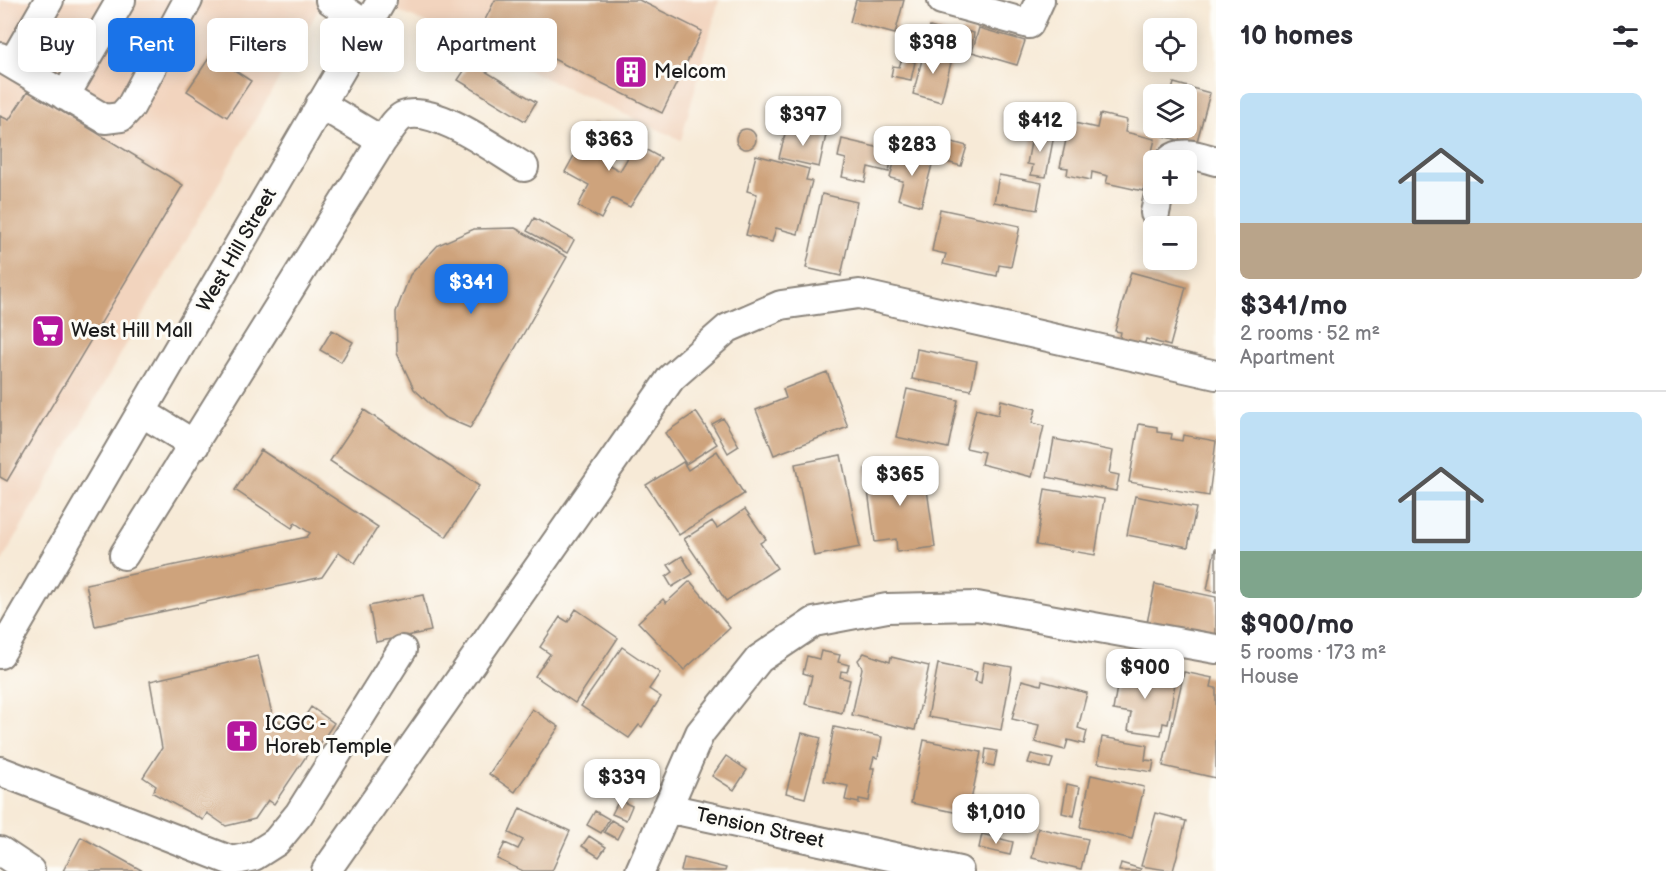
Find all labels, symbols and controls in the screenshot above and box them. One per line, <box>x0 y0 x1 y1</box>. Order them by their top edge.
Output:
chip: Buy <box>18 18 96 72</box>
chip: Rent <box>108 18 195 72</box>
chip: Filters <box>207 18 308 72</box>
chip: New <box>320 18 404 72</box>
chip: Apartment <box>416 18 557 72</box>
map controls <box>1143 18 1197 270</box>
button: locate <box>1143 18 1197 72</box>
icon: filters <box>1609 20 1642 53</box>
text: 10 homes <box>1240 21 1353 52</box>
pin: $398 <box>897 24 969 75</box>
text: $398 <box>909 31 957 55</box>
building icon: Melcom <box>613 54 649 90</box>
place label: Melcom <box>654 60 726 84</box>
button: layers <box>1143 84 1197 138</box>
pin: $397 <box>767 96 839 147</box>
pin: $412 <box>1004 102 1076 153</box>
text: $397 <box>779 103 827 127</box>
text: $412 <box>1018 109 1062 133</box>
pin: $363 <box>573 121 645 172</box>
pin: $283 <box>876 126 948 177</box>
text: $363 <box>585 128 633 152</box>
icon: home <box>1387 132 1495 240</box>
text: $283 <box>888 133 936 157</box>
button: + <box>1143 150 1197 204</box>
street label: West Hill Street <box>192 184 282 316</box>
button: − <box>1143 216 1197 270</box>
pin: $341 <box>435 264 507 315</box>
text: $341 <box>449 271 493 295</box>
text: $341/mo <box>1240 291 1347 322</box>
supermarket icon: West Hill Mall <box>30 313 66 349</box>
place label: West Hill Mall <box>71 319 193 343</box>
text: 2 rooms · 52 m² <box>1240 322 1380 346</box>
text: Apartment <box>1240 346 1335 370</box>
icon: home <box>1387 451 1495 559</box>
pin: $365 <box>864 456 936 507</box>
text: $365 <box>876 463 924 487</box>
text: $900/mo <box>1240 610 1354 641</box>
text: 5 rooms · 173 m² <box>1240 641 1386 665</box>
pin: $900 <box>1109 649 1181 700</box>
text: $900 <box>1120 656 1170 680</box>
text: House <box>1240 665 1299 689</box>
place label: ICGC - Horeb Temple <box>265 712 392 759</box>
church icon: ICGC - Horeb Temple <box>224 718 260 754</box>
pin: $339 <box>586 759 658 810</box>
text: $339 <box>598 766 646 790</box>
pin: $1,010 <box>947 794 1045 845</box>
text: $1,010 <box>966 801 1026 825</box>
street label: Tension Street <box>694 803 826 853</box>

